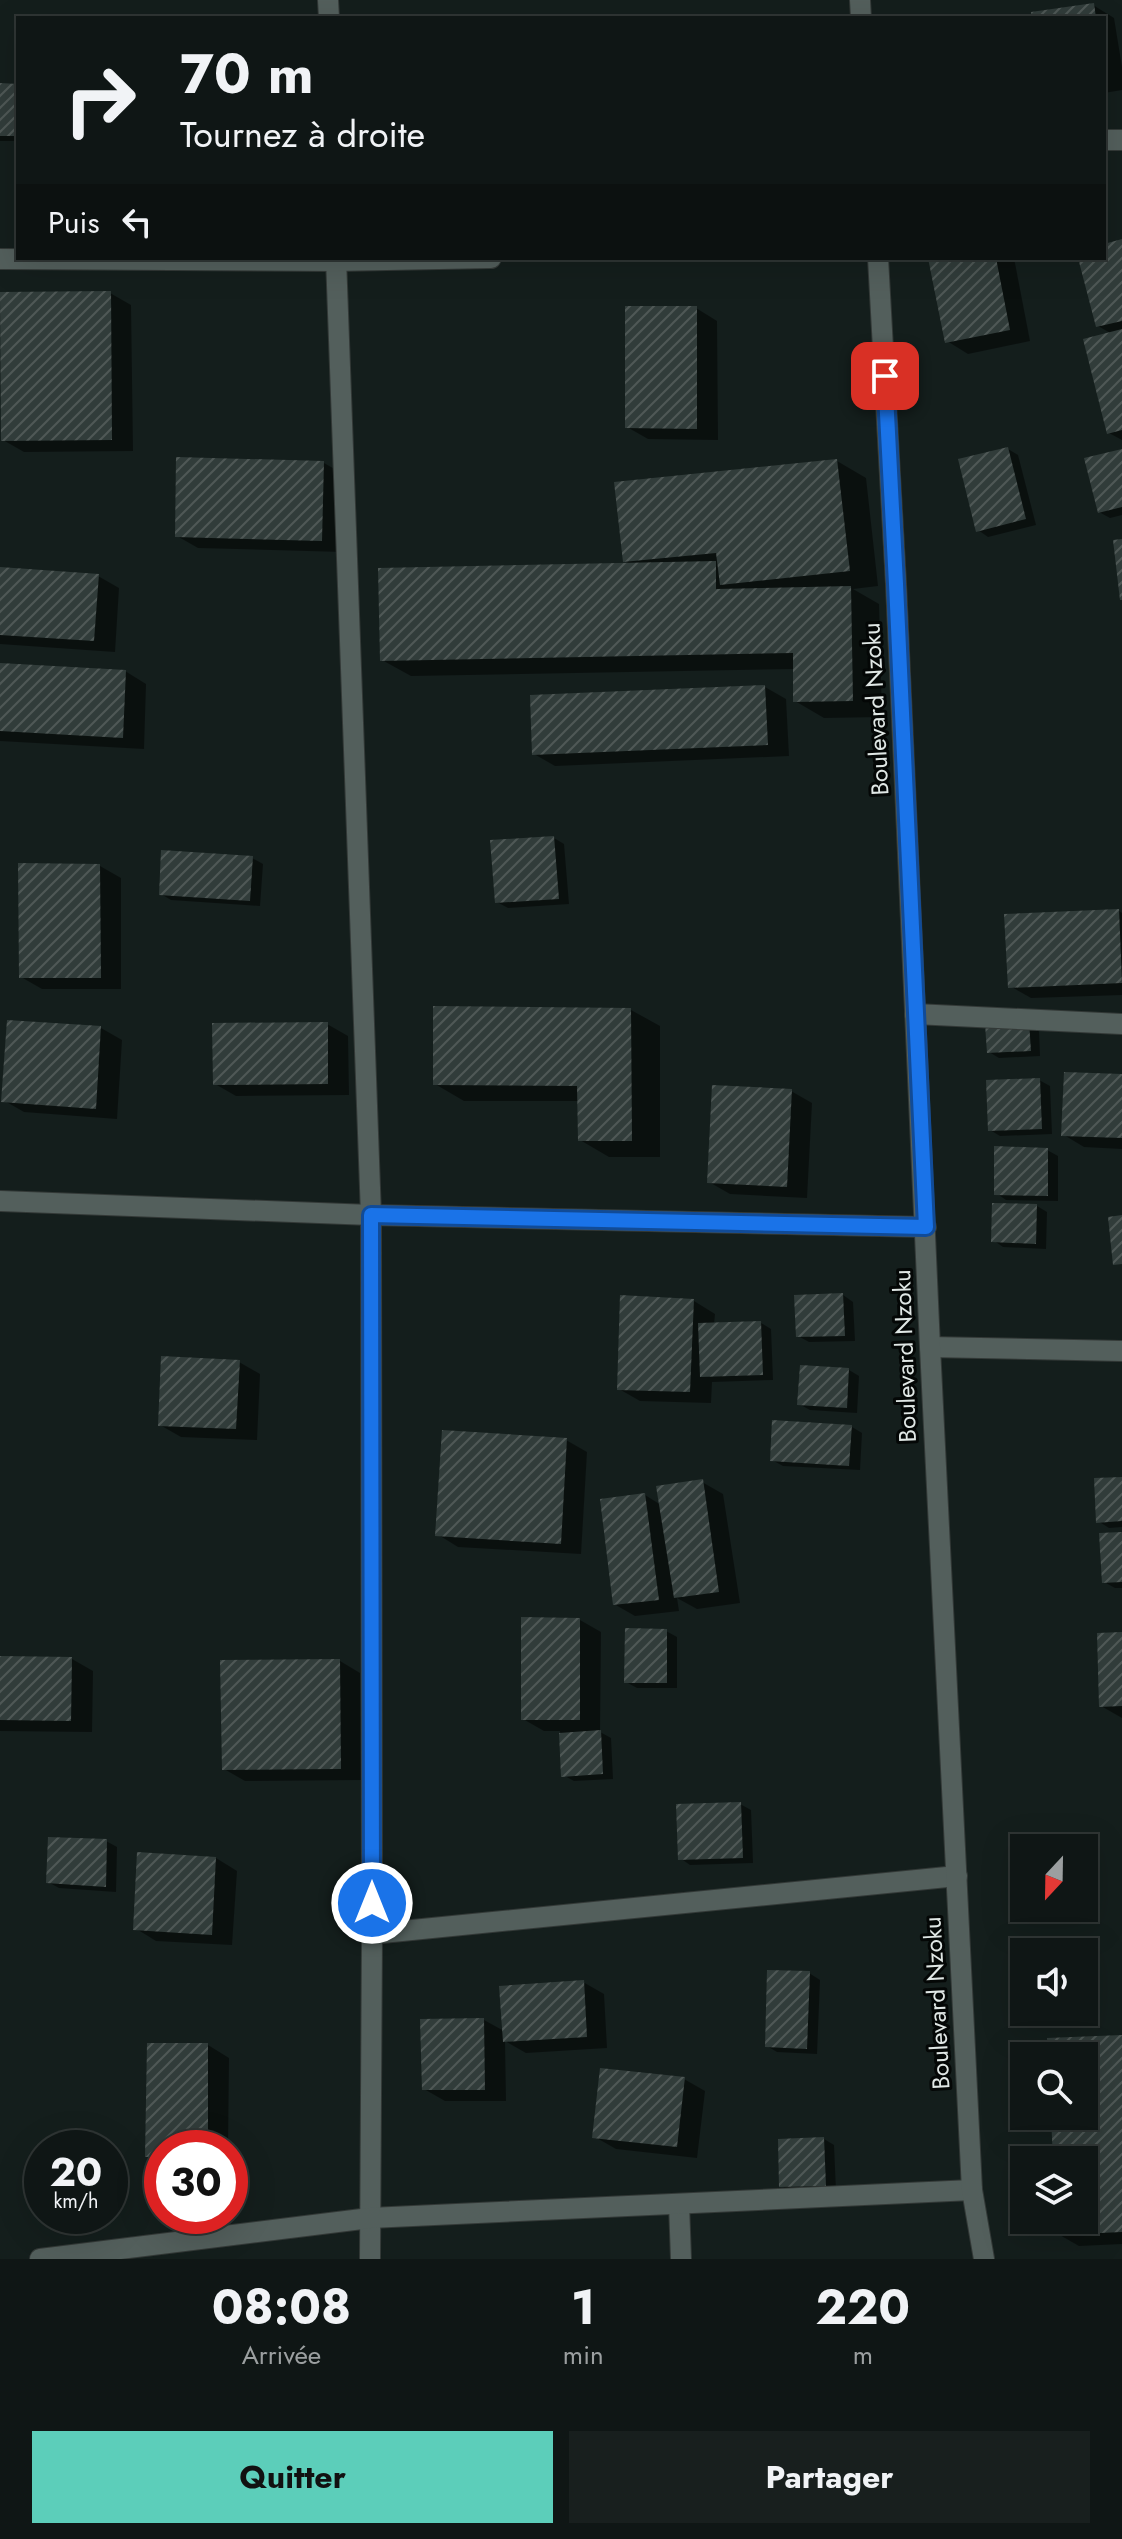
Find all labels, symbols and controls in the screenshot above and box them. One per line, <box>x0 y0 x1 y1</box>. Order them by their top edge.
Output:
text: 70 m <box>180 33 314 114</box>
icon: right <box>48 48 152 152</box>
text: Tournez à droite <box>180 108 425 160</box>
icon: left <box>115 200 159 244</box>
text: Puis <box>48 201 99 244</box>
pin <box>851 342 919 410</box>
icon: arrive <box>863 354 907 398</box>
street label: Boulevard Nzoku <box>853 622 898 796</box>
street label: Boulevard Nzoku <box>884 1269 925 1443</box>
north arrow <box>1010 1834 1098 1922</box>
map controls <box>1010 1834 1098 2234</box>
position arrow <box>330 1861 414 1945</box>
street label: Boulevard Nzoku <box>914 1916 959 2090</box>
button: sound <box>1010 1938 1098 2026</box>
button: search <box>1010 2042 1098 2130</box>
speed limit sign: 30 <box>144 2130 248 2234</box>
text: 20 <box>50 2143 102 2201</box>
button: layers <box>1010 2146 1098 2234</box>
text: km/h <box>53 2187 99 2216</box>
text: 08:08 <box>212 2273 351 2342</box>
text: 1 <box>571 2273 595 2342</box>
text: 220 <box>815 2273 910 2342</box>
text: Arrivée <box>242 2336 321 2374</box>
text: min <box>563 2336 604 2374</box>
text: m <box>853 2336 873 2374</box>
button: Quitter <box>32 2431 553 2523</box>
button: Partager <box>569 2431 1090 2523</box>

